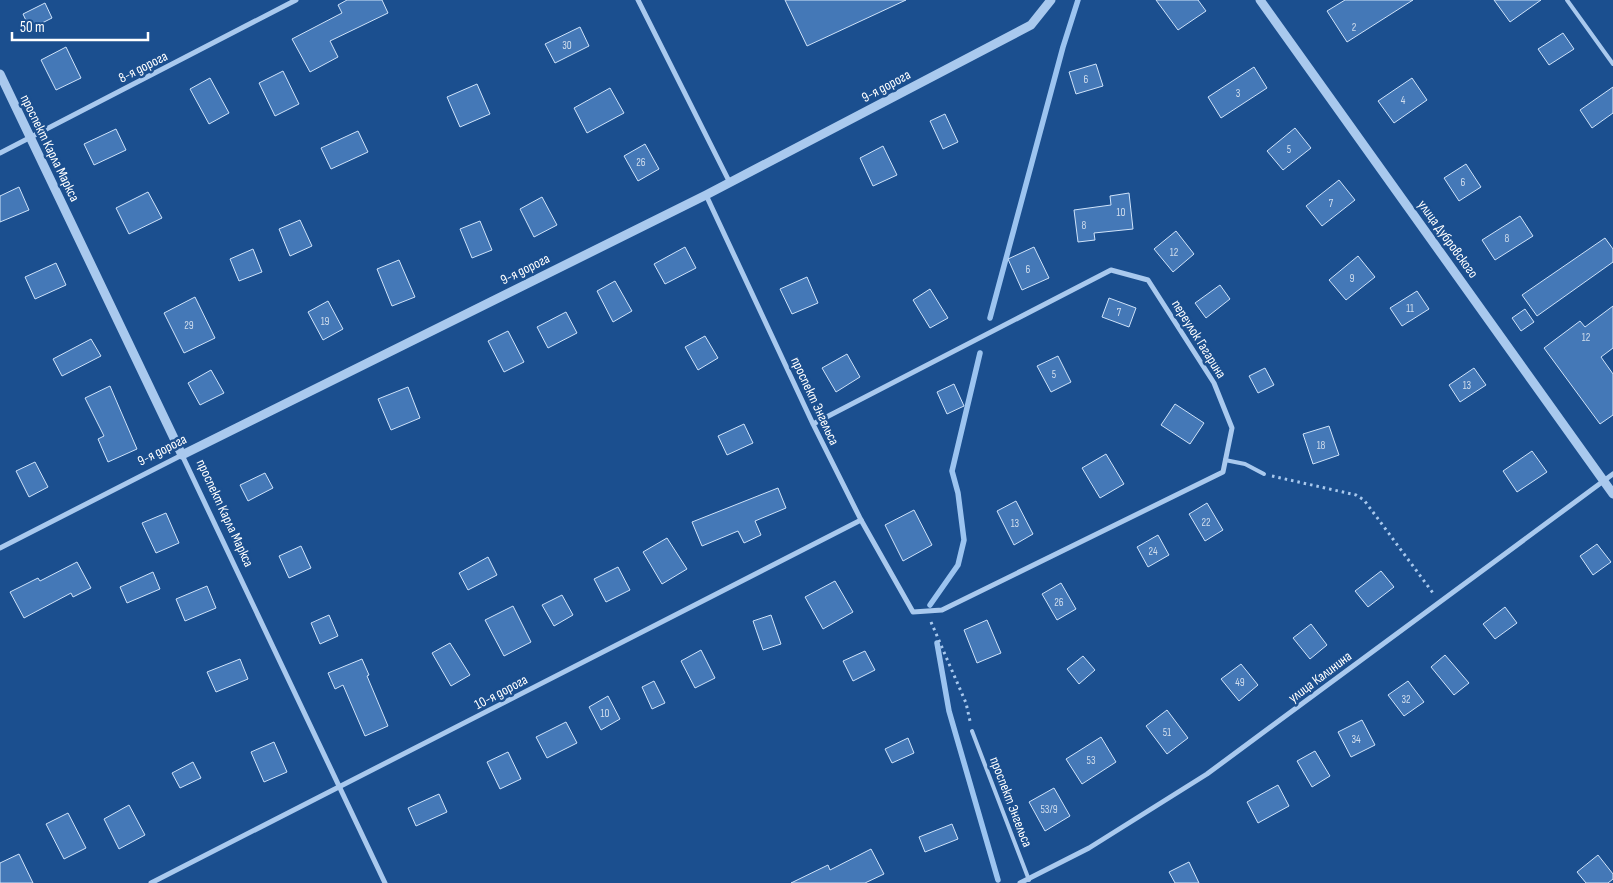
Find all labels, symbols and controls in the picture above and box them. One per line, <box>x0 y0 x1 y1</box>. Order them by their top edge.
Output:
scale bar <box>12 10 149 42</box>
text: 50 m <box>20 18 45 37</box>
house number: 2 <box>1352 21 1357 34</box>
house number: 30 <box>562 39 572 52</box>
street label: 8-я дорога <box>116 47 170 87</box>
street label: 9-я дорога <box>859 66 913 106</box>
house number: 6 <box>1084 73 1089 86</box>
house number: 3 <box>1236 87 1241 100</box>
street label: проспект Карла Маркса <box>17 92 83 204</box>
house number: 4 <box>1401 94 1406 107</box>
house number: 5 <box>1287 143 1291 156</box>
house number: 26 <box>636 156 646 169</box>
house number: 6 <box>1461 176 1466 189</box>
house number: 7 <box>1329 197 1334 210</box>
street label: улица Дубровского <box>1414 197 1482 281</box>
house number: 10 <box>1117 206 1125 219</box>
house number: 8 <box>1082 219 1087 232</box>
house number: 8 <box>1505 232 1510 245</box>
house number: 12 <box>1170 246 1179 259</box>
street label: 9-я дорога <box>498 250 552 288</box>
house number: 6 <box>1026 263 1031 276</box>
house number: 9 <box>1350 272 1355 285</box>
street label: переулок Гагарина <box>1168 296 1230 382</box>
house number: 11 <box>1406 302 1414 315</box>
house number: 7 <box>1117 306 1122 319</box>
house number: 19 <box>321 315 329 328</box>
house number: 29 <box>184 319 194 332</box>
house number: 12 <box>1582 331 1591 344</box>
street label: проспект Энгельса <box>787 354 843 448</box>
house number: 5 <box>1052 368 1056 381</box>
house number: 13 <box>1463 379 1472 392</box>
street label: 9-я дорога <box>135 430 189 470</box>
house number: 18 <box>1317 439 1326 452</box>
street label: проспект Карла Маркса <box>193 456 257 570</box>
house number: 22 <box>1201 516 1211 529</box>
house number: 13 <box>1011 517 1020 530</box>
house number: 24 <box>1148 545 1158 558</box>
house number: 26 <box>1054 596 1064 609</box>
street label: улица Калинина <box>1285 648 1355 706</box>
street label: 10-я дорога <box>472 671 530 713</box>
house number: 49 <box>1235 676 1245 689</box>
house number: 32 <box>1401 693 1411 706</box>
house number: 10 <box>601 707 609 720</box>
house number: 51 <box>1163 726 1171 739</box>
house number: 34 <box>1351 733 1361 746</box>
street label: проспект Энгельса <box>986 754 1036 850</box>
house number: 53 <box>1086 754 1096 767</box>
house number: 53/9 <box>1040 803 1058 816</box>

